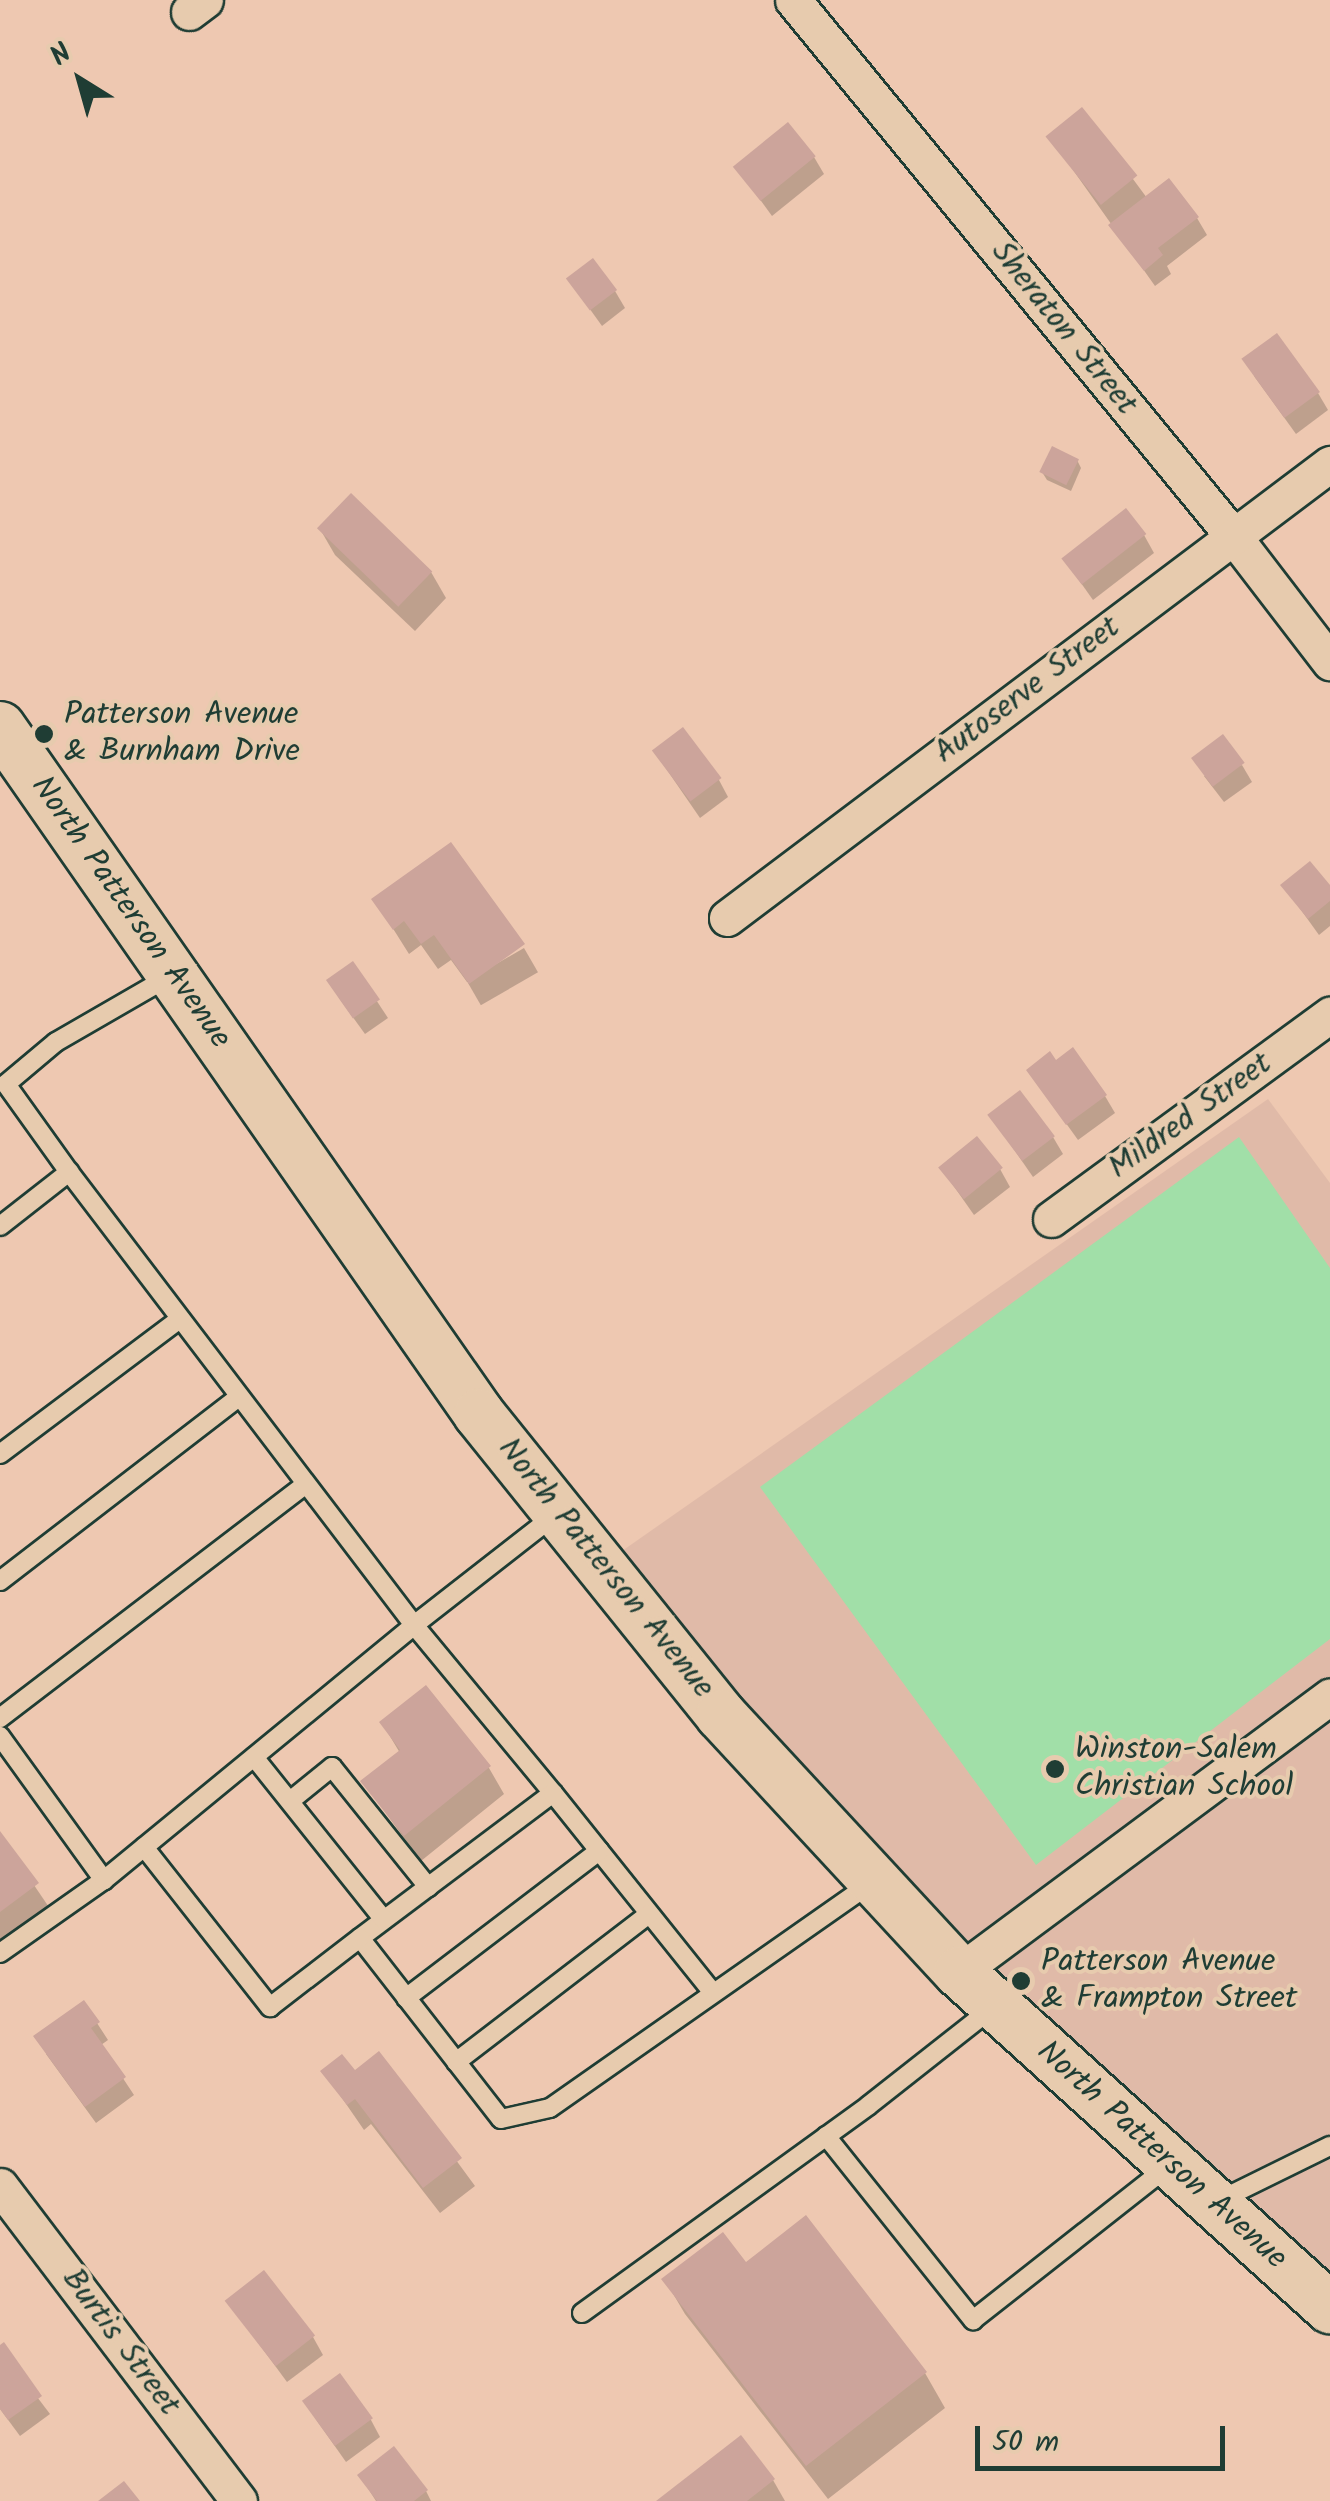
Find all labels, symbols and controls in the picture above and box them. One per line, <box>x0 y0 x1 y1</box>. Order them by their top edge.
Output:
north arrow <box>30 30 130 130</box>
text: N <box>41 32 82 79</box>
street label: Sheraton Street <box>981 235 1145 423</box>
street label: Autoserve Street <box>928 609 1128 773</box>
place label: Patterson Avenue & Burnham Drive <box>64 697 300 772</box>
marker: Patterson Avenue & Burnham Drive <box>33 723 55 745</box>
street label: North Patterson Avenue <box>21 769 239 1057</box>
street label: Mildred Street <box>1102 1045 1280 1189</box>
street label: North Patterson Avenue <box>488 1431 722 1707</box>
place label: Winston-Salem Christian School <box>1075 1732 1293 1807</box>
marker: Winston-Salem Christian School <box>1044 1758 1066 1780</box>
place label: Patterson Avenue & Frampton Street <box>1041 1944 1297 2019</box>
marker: Patterson Avenue & Frampton Street <box>1010 1970 1032 1992</box>
street label: North Patterson Avenue <box>1028 2034 1294 2278</box>
street label: Burtis Street <box>52 2262 188 2424</box>
scale bar <box>980 2406 1230 2468</box>
text: 50 m <box>992 2419 1059 2467</box>

